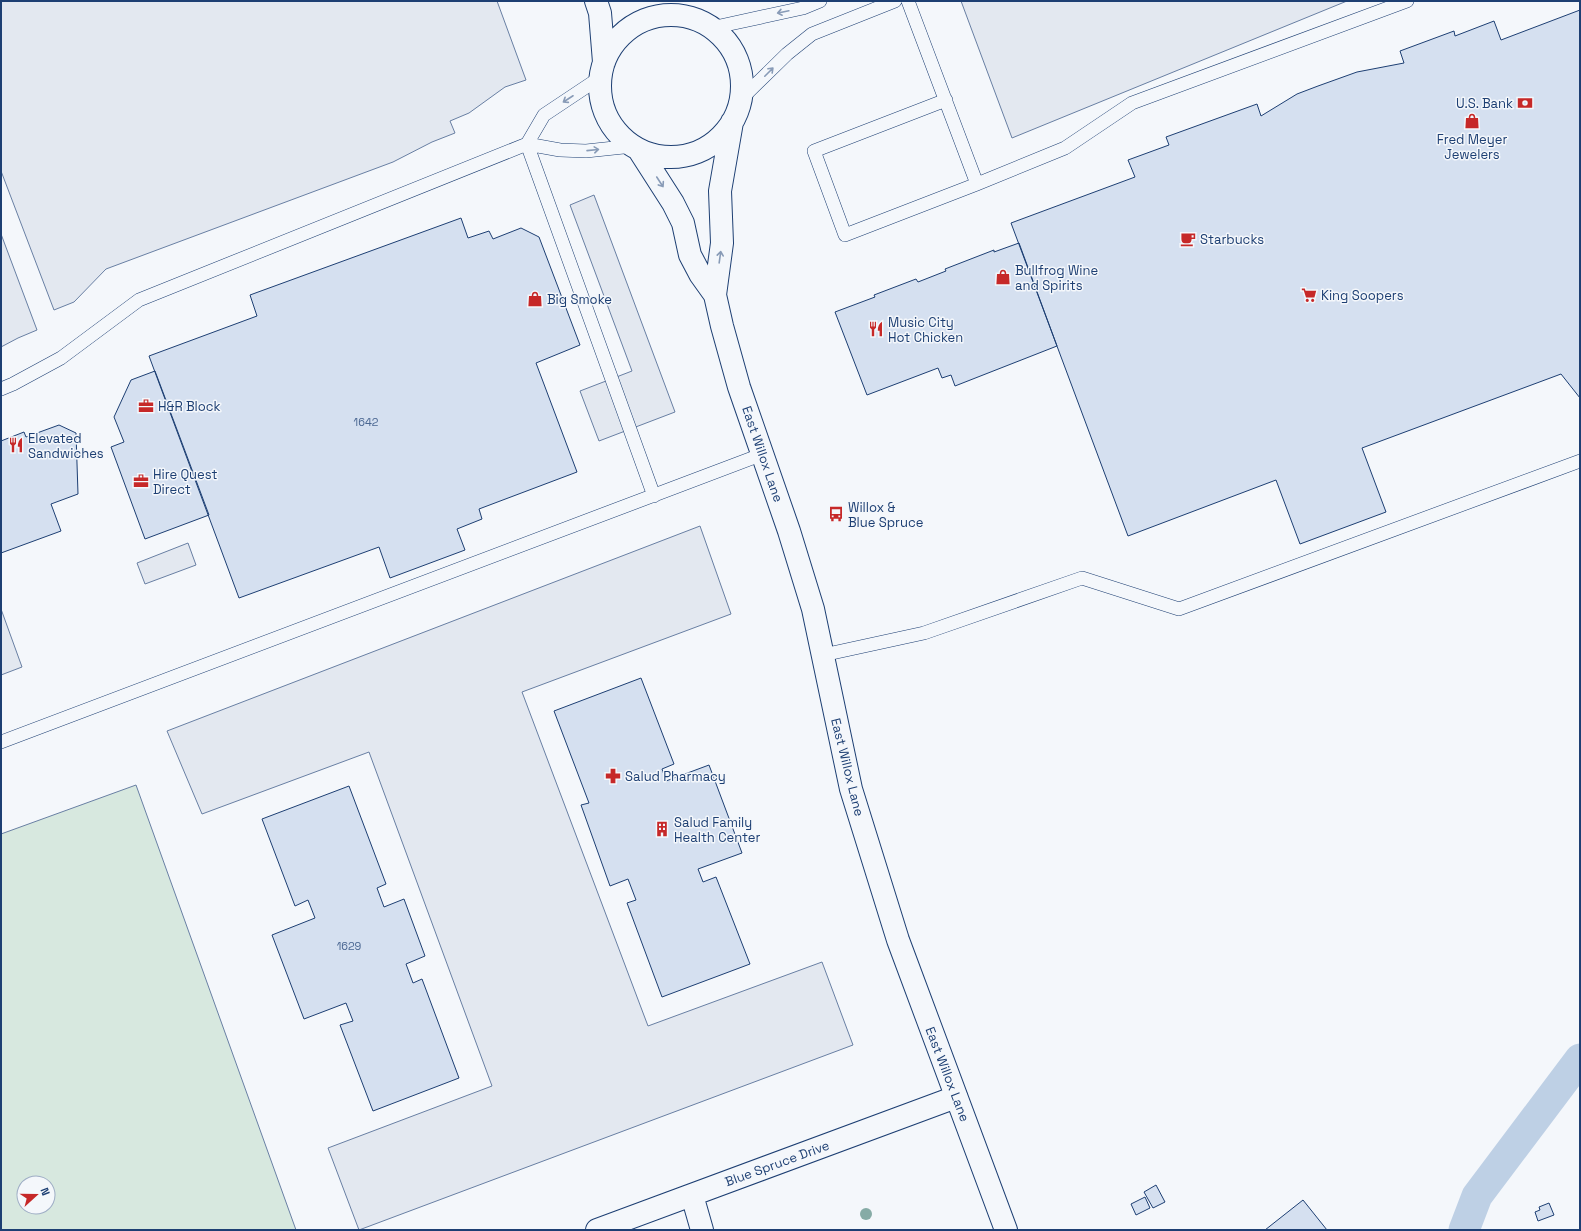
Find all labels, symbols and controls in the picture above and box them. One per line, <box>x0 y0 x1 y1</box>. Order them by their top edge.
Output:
one-way arrow <box>776 8 789 16</box>
one-way arrow <box>764 67 774 77</box>
bank icon: U.S. Bank <box>1516 94 1534 112</box>
one-way arrow <box>563 95 574 103</box>
place label: U.S. Bank <box>1456 95 1513 112</box>
shop icon: Fred Meyer Jewelers <box>1463 112 1481 130</box>
place label: Fred Meyer Jewelers <box>1437 131 1507 163</box>
one-way arrow <box>586 146 599 154</box>
one-way arrow <box>656 176 664 187</box>
cafe icon: Starbucks <box>1179 230 1197 248</box>
place label: Starbucks <box>1200 231 1264 248</box>
one-way arrow <box>716 251 724 264</box>
place label: Bullfrog Wine and Spirits <box>1015 262 1098 294</box>
shop icon: Bullfrog Wine and Spirits <box>994 268 1012 286</box>
supermarket icon: King Soopers <box>1300 286 1318 304</box>
place label: King Soopers <box>1321 287 1404 304</box>
shop icon: Big Smoke <box>526 290 544 308</box>
place label: Big Smoke <box>547 291 612 308</box>
place label: Music City Hot Chicken <box>888 314 963 346</box>
restaurant icon: Music City Hot Chicken <box>867 320 885 338</box>
office icon: H&R Block <box>137 397 155 415</box>
place label: H&R Block <box>158 398 221 415</box>
street label: East Willox Lane <box>738 404 787 504</box>
house number: 1642 <box>354 415 379 429</box>
place label: Elevated Sandwiches <box>28 430 104 462</box>
restaurant icon: Elevated Sandwiches <box>7 436 25 454</box>
place label: Hire Quest Direct <box>153 466 217 498</box>
office icon: Hire Quest Direct <box>132 472 150 490</box>
place label: Willox & Blue Spruce <box>848 499 923 531</box>
bus stop icon: Willox & Blue Spruce <box>827 505 845 523</box>
street label: East Willox Lane <box>827 716 868 818</box>
pharmacy icon: Salud Pharmacy <box>604 767 622 785</box>
place label: Salud Pharmacy <box>625 768 726 785</box>
place label: Salud Family Health Center <box>674 814 760 846</box>
building icon: Salud Family Health Center <box>653 820 671 838</box>
house number: 1629 <box>337 939 362 953</box>
street label: East Willox Lane <box>922 1024 973 1124</box>
street label: Blue Spruce Drive <box>723 1137 832 1190</box>
north arrow <box>16 1175 56 1215</box>
text: N <box>37 1185 53 1197</box>

